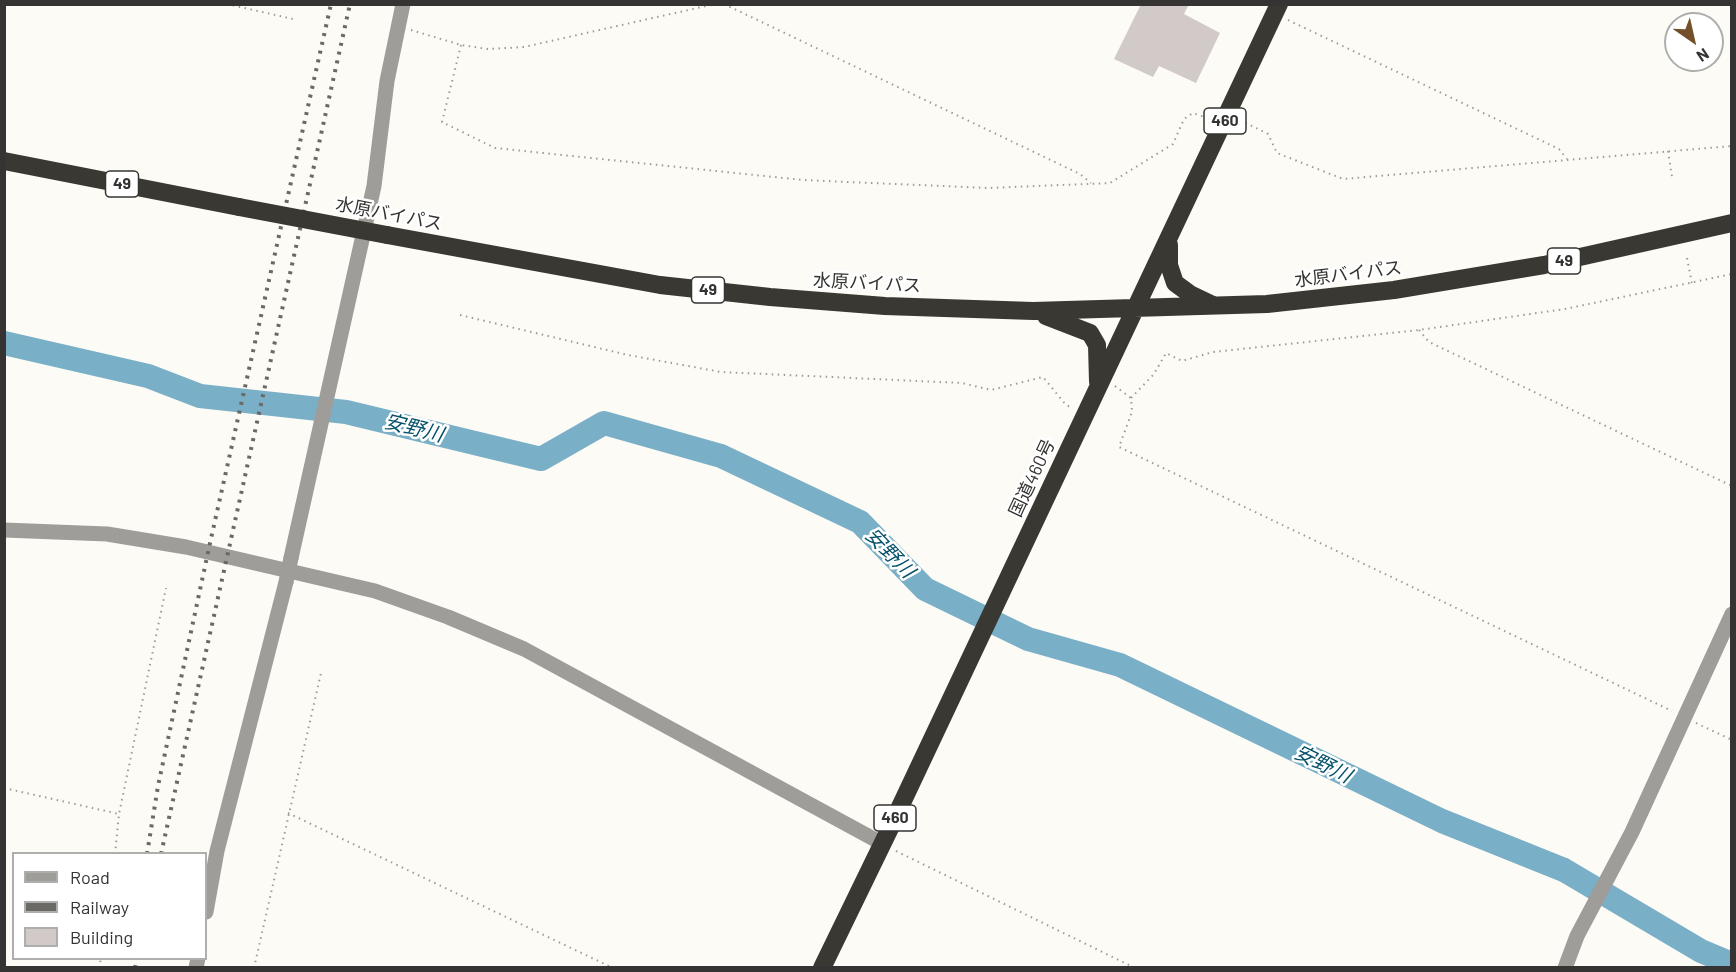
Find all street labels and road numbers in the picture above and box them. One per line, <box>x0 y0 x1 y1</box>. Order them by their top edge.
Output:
road number: 460 <box>1204 108 1246 134</box>
road number: 49 <box>106 171 138 197</box>
street label: 水原バイパス <box>334 193 444 235</box>
road number: 49 <box>1548 248 1580 274</box>
street label: 水原バイパス <box>1293 257 1403 291</box>
street label: 水原バイパス <box>813 269 921 297</box>
road number: 49 <box>692 277 724 303</box>
street label: 国道460号 <box>1005 436 1059 520</box>
road number: 460 <box>874 805 916 831</box>

